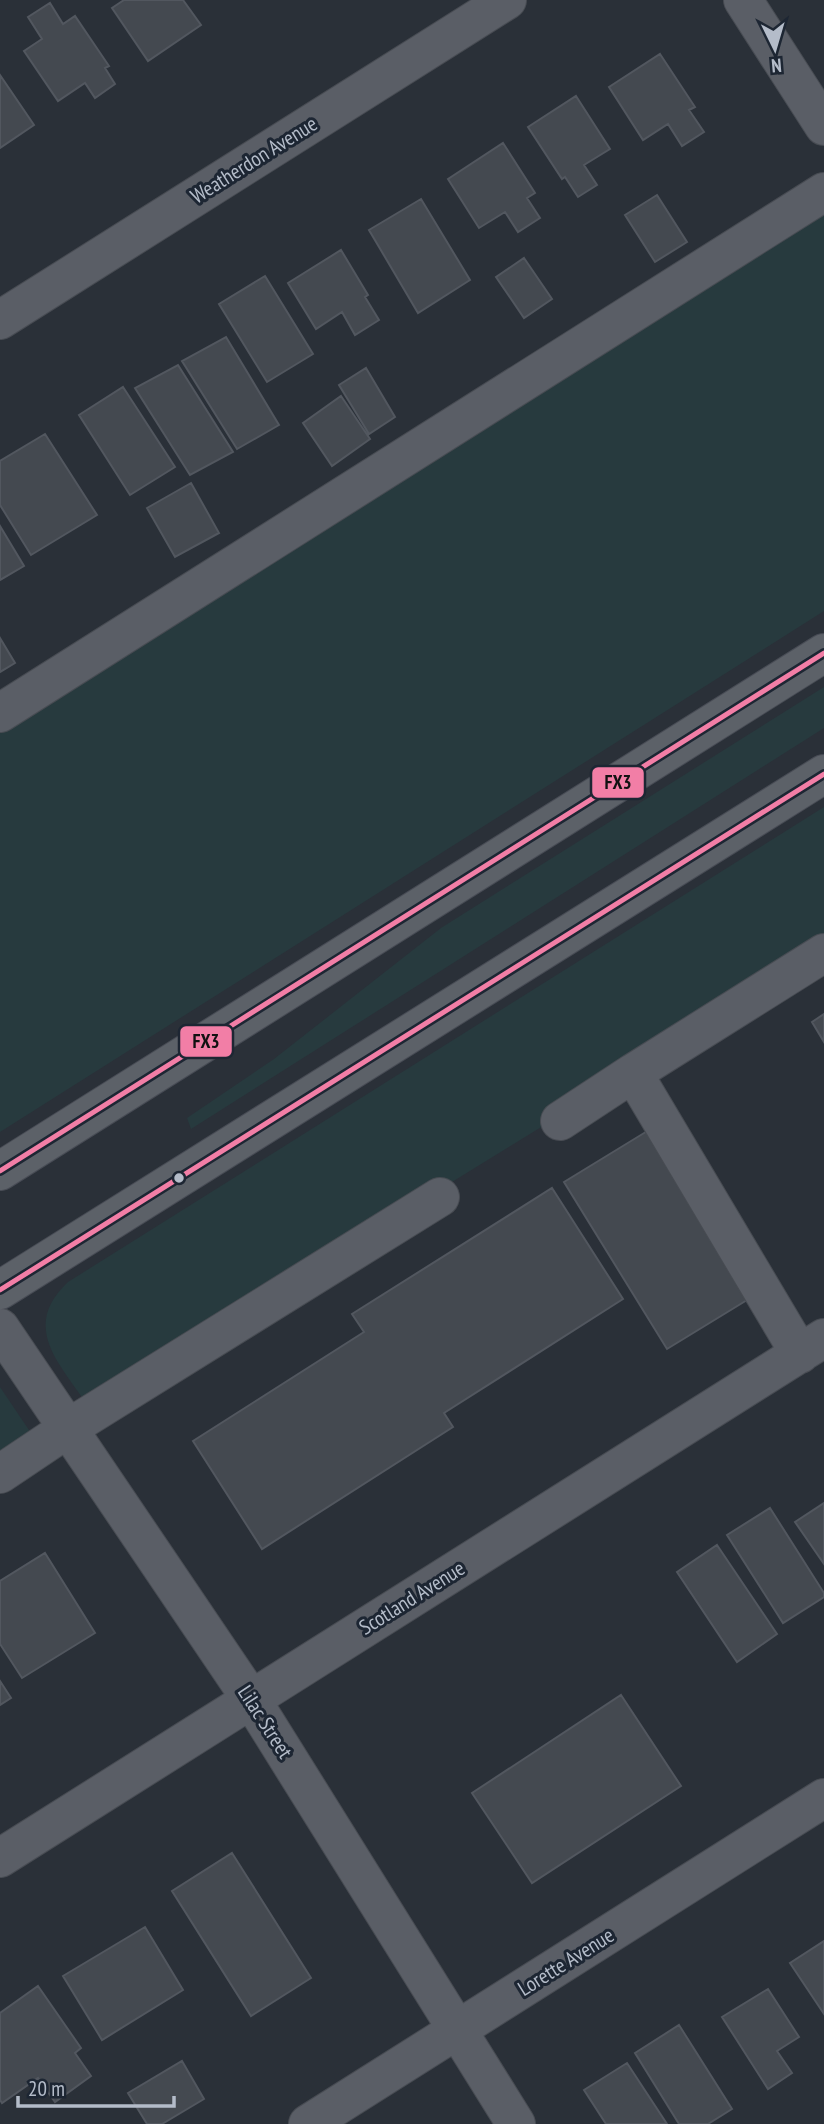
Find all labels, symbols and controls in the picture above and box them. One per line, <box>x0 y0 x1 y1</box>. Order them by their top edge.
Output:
north arrow <box>740 14 810 84</box>
text: N <box>770 54 783 78</box>
street label: Weatherdon Avenue <box>185 110 322 209</box>
line badge: FX3 <box>591 766 645 799</box>
text: FX3 <box>604 770 632 794</box>
line badge: FX3 <box>179 1025 233 1058</box>
text: FX3 <box>192 1029 220 1053</box>
unlabelled marker <box>172 1171 186 1185</box>
street label: Scotland Avenue <box>354 1554 470 1641</box>
street label: Lilac Street <box>232 1680 299 1763</box>
street label: Lorette Avenue <box>513 1921 619 2002</box>
scale bar <box>18 2064 173 2108</box>
text: 20 m <box>28 2075 65 2102</box>

